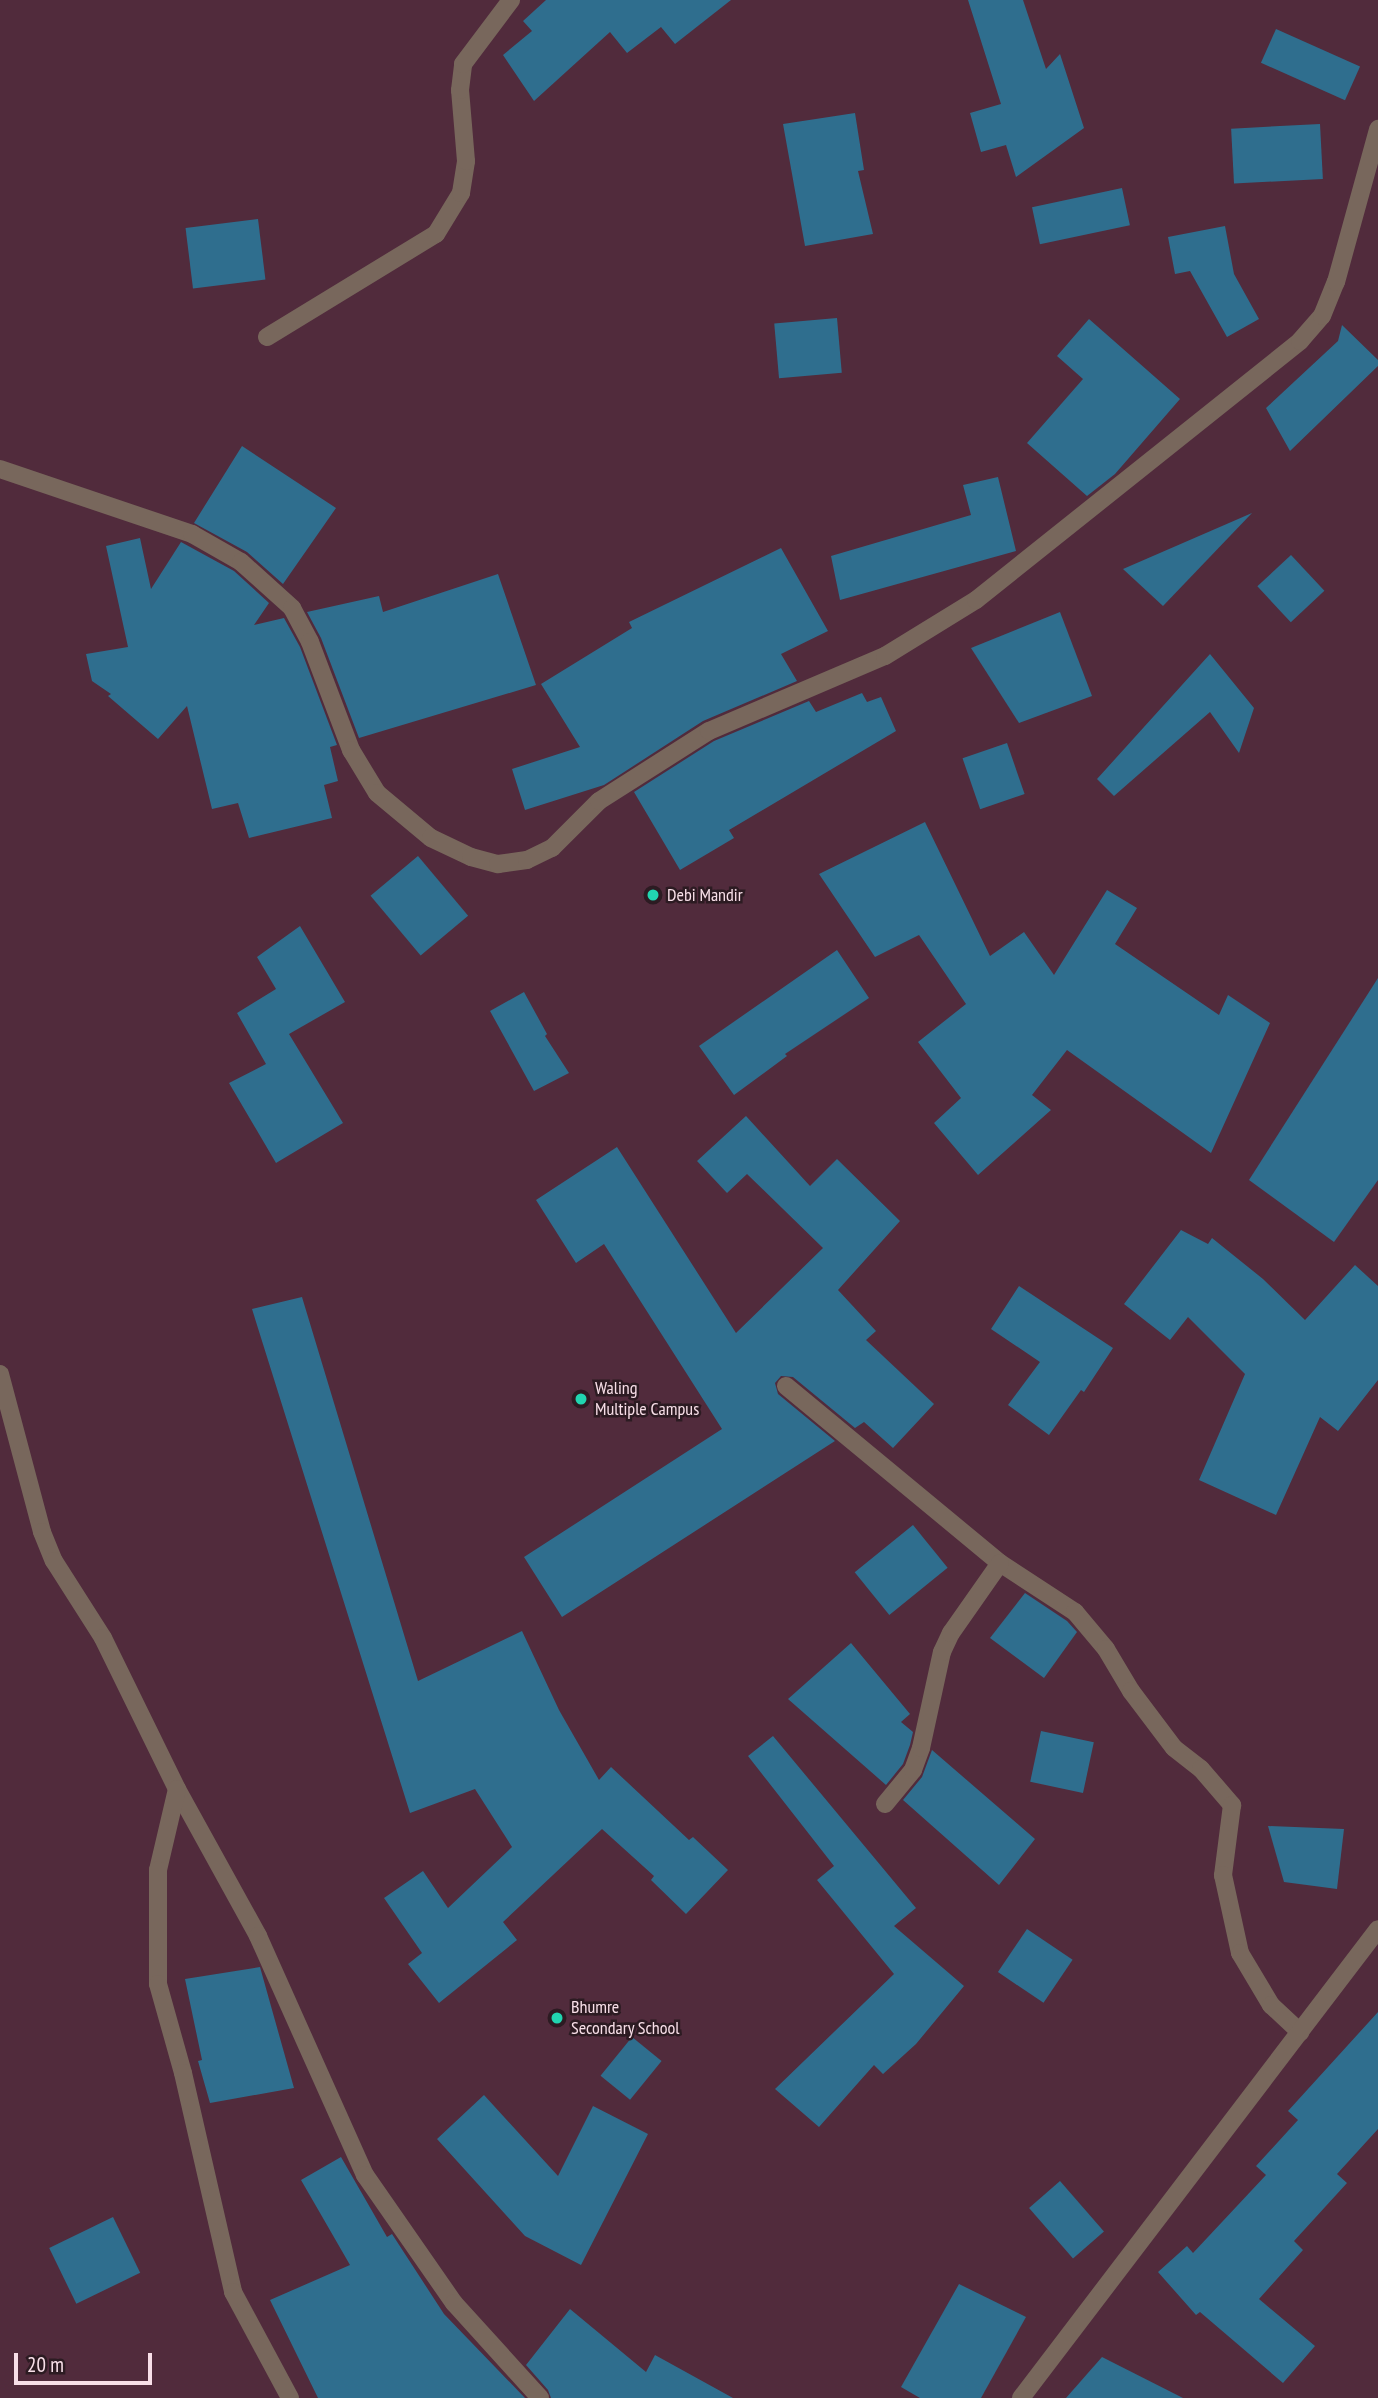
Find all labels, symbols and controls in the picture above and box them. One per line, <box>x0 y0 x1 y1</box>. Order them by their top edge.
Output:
place label: Debi Mandir <box>667 884 743 906</box>
marker: Debi Mandir <box>645 887 661 903</box>
place label: Waling Multiple Campus <box>595 1378 699 1420</box>
marker: Waling Multiple Campus <box>573 1391 589 1407</box>
place label: Bhumre Secondary School <box>571 1997 680 2039</box>
marker: Bhumre Secondary School <box>549 2010 565 2026</box>
scale bar <box>18 2338 156 2382</box>
text: 20 m <box>27 2351 64 2378</box>

